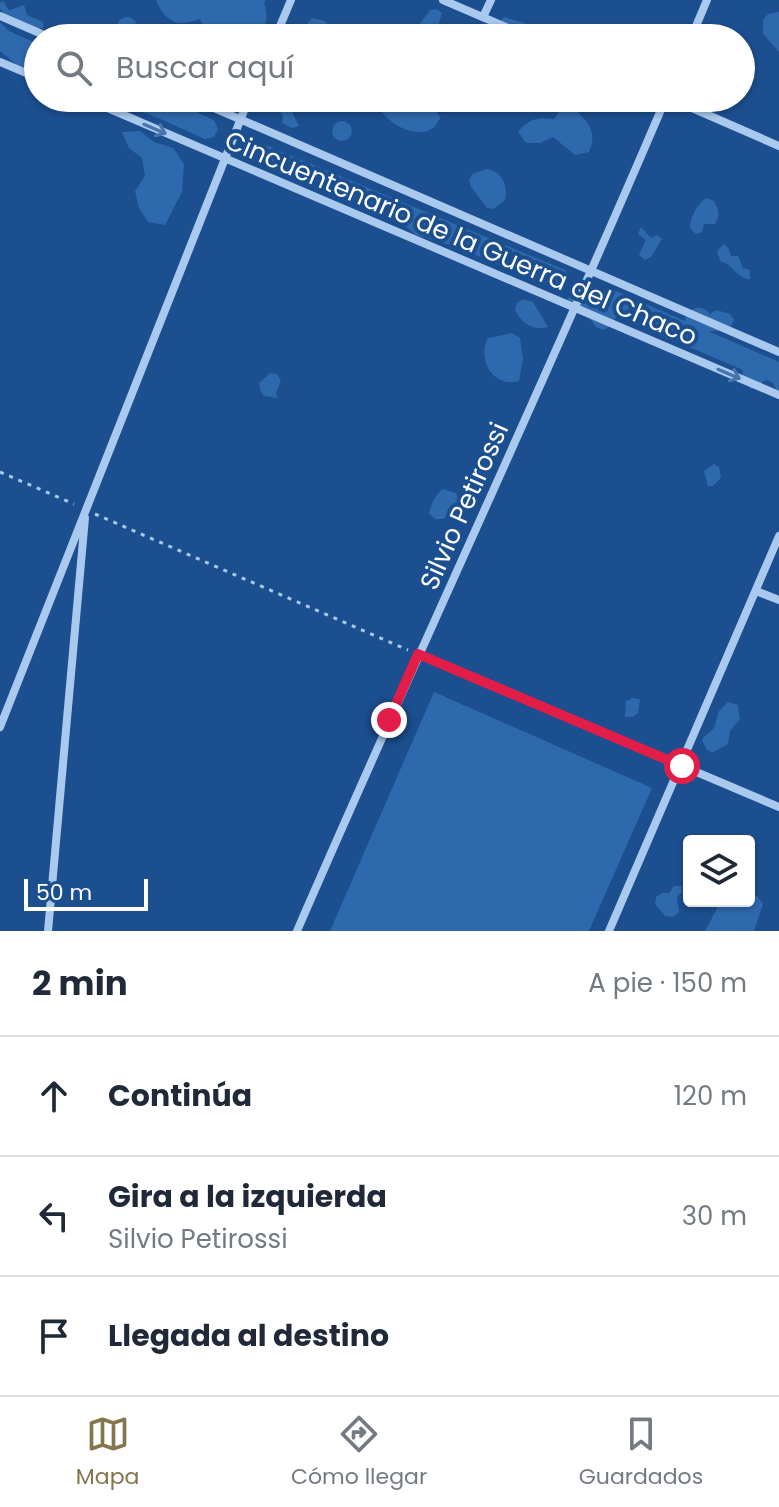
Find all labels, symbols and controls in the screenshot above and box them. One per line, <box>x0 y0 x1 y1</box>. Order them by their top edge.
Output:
search box <box>24 24 755 112</box>
icon: search <box>52 46 96 90</box>
text: Buscar aquí <box>116 46 294 89</box>
one-way arrow <box>143 122 167 137</box>
street label: Cincuentenario de la Guerra del Chaco <box>219 122 703 354</box>
one-way arrow <box>716 367 741 382</box>
street label: Silvio Petirossi <box>411 417 517 595</box>
route end <box>371 702 407 738</box>
route start <box>664 748 700 784</box>
map controls <box>683 835 755 907</box>
button: layers <box>683 835 755 907</box>
scale bar <box>24 875 148 911</box>
text: 50 m <box>36 877 92 908</box>
text: 2 min <box>32 959 128 1007</box>
text: A pie · 150 m <box>588 965 747 1001</box>
icon: ahead <box>32 1074 76 1118</box>
text: Continúa <box>108 1074 252 1117</box>
text: 120 m <box>674 1078 747 1114</box>
text: Gira a la izquierda <box>108 1175 387 1218</box>
icon: left <box>32 1194 76 1238</box>
text: 30 m <box>682 1198 747 1234</box>
text: Silvio Petirossi <box>108 1221 288 1257</box>
icon: arrive <box>32 1314 76 1358</box>
text: Llegada al destino <box>108 1314 389 1357</box>
tab: Mapa <box>76 1412 139 1493</box>
tab: Cómo llegar <box>291 1412 427 1493</box>
tab: Guardados <box>579 1412 703 1493</box>

